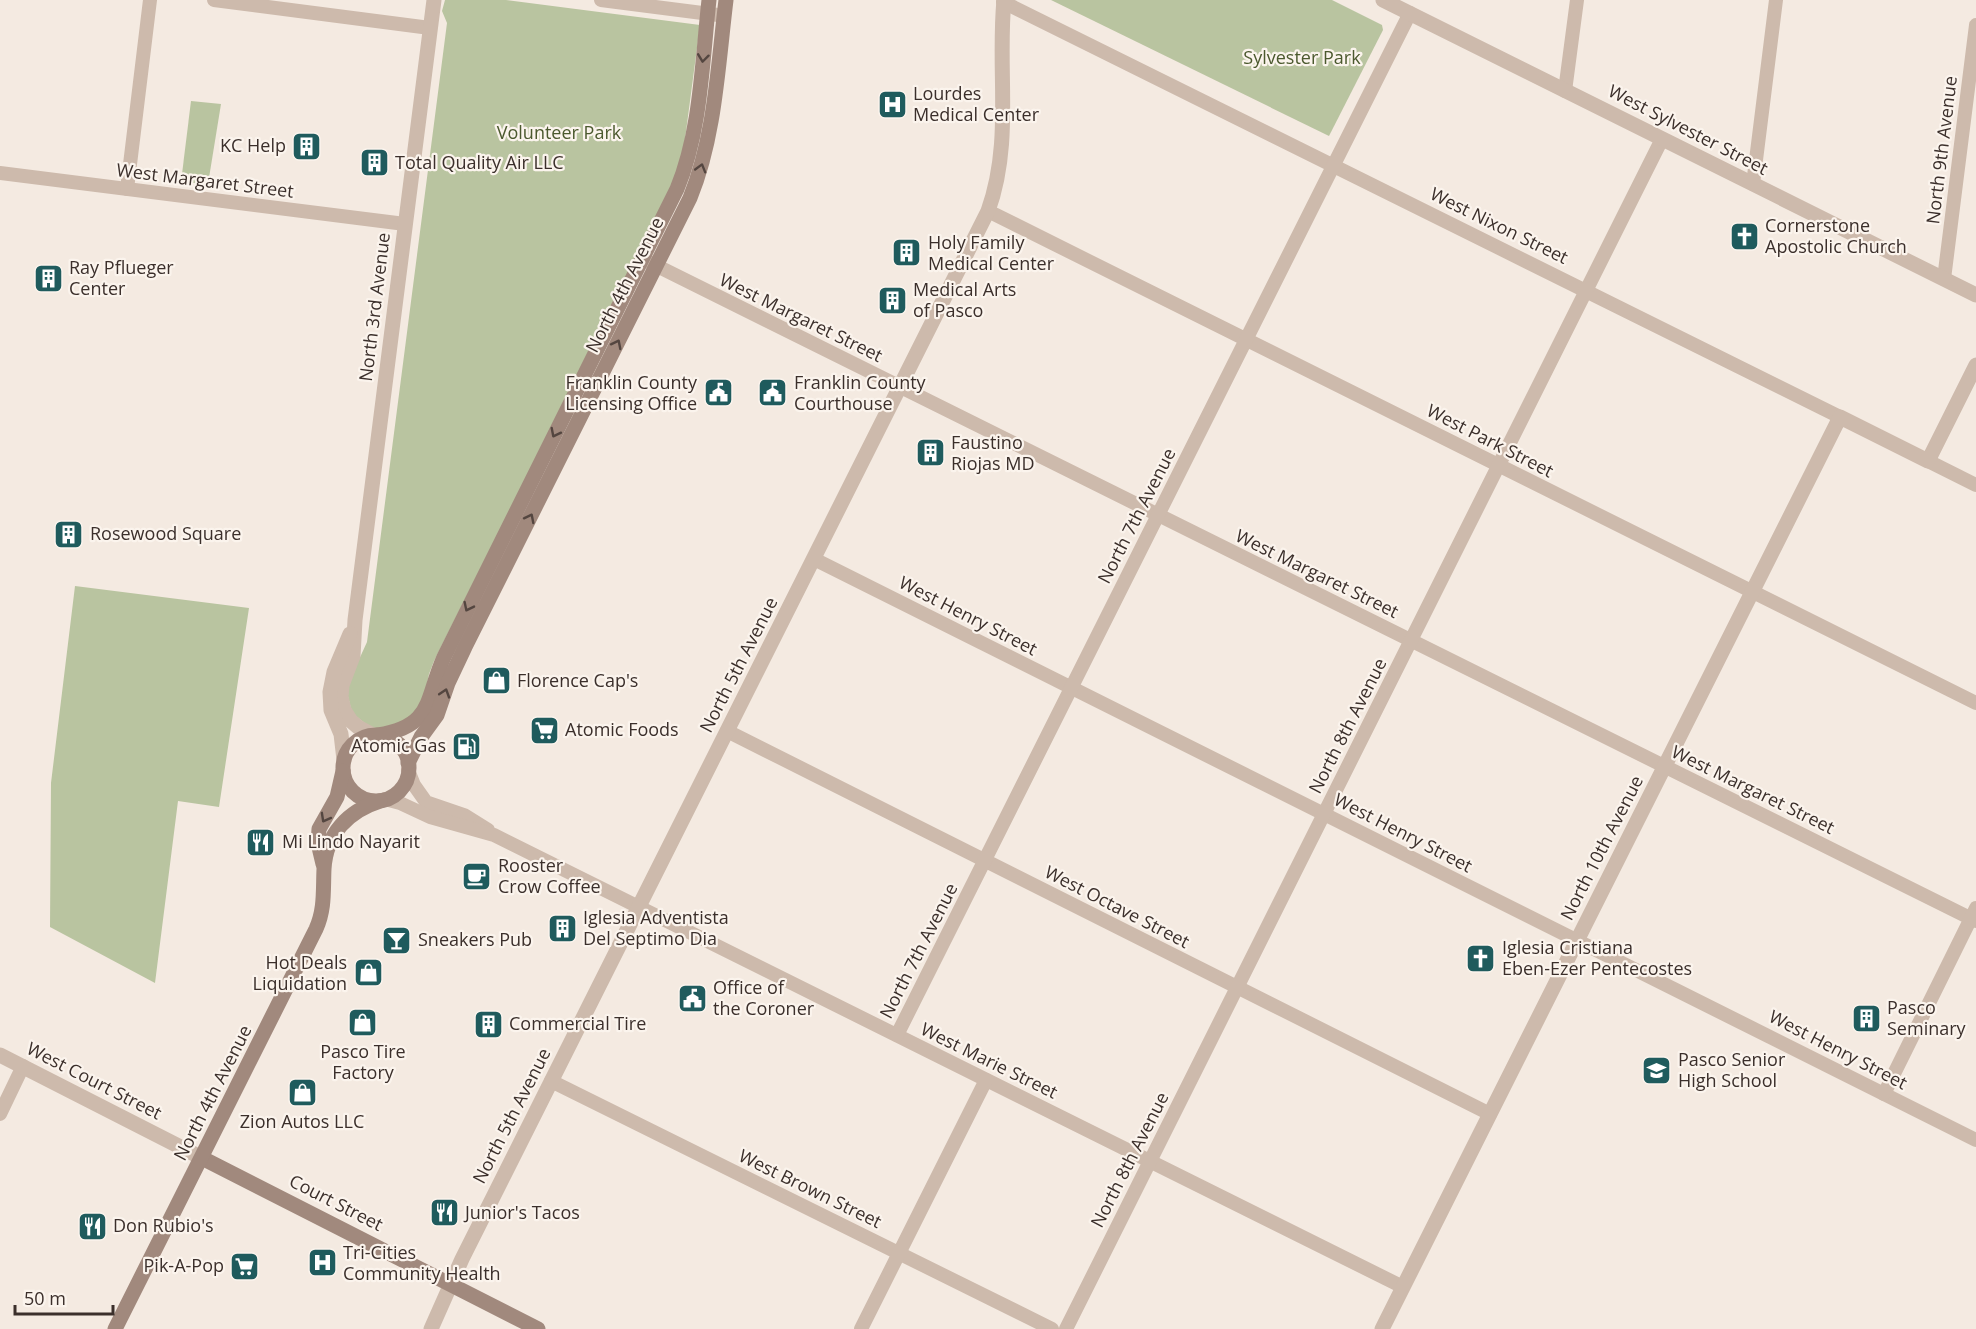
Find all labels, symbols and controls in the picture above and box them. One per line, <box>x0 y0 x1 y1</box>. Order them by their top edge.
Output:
park label: Sylvester Park <box>1243 45 1361 69</box>
one-way arrow <box>697 54 710 63</box>
street label: North 9th Avenue <box>1920 74 1962 225</box>
street label: West Sylvester Street <box>1604 78 1772 180</box>
place label: Lourdes Medical Center <box>913 81 1040 126</box>
hospital icon: Lourdes Medical Center <box>876 88 908 120</box>
park label: Volunteer Park <box>497 120 622 144</box>
building icon: KC Help <box>291 130 323 162</box>
place label: KC Help <box>220 133 286 157</box>
building icon: Total Quality Air LLC <box>358 147 390 179</box>
place label: Total Quality Air LLC <box>395 150 564 174</box>
street label: West Margaret Street <box>115 157 295 203</box>
one-way arrow <box>694 163 706 174</box>
street label: West Nixon Street <box>1426 181 1572 269</box>
street label: North 4th Avenue <box>580 213 669 356</box>
place label: Cornerstone Apostolic Church <box>1765 213 1907 258</box>
church icon: Cornerstone Apostolic Church <box>1728 220 1760 252</box>
place label: Holy Family Medical Center <box>928 230 1055 275</box>
street label: North 3rd Avenue <box>353 231 395 383</box>
building icon: Holy Family Medical Center <box>891 237 923 269</box>
place label: Ray Pflueger Center <box>69 255 174 300</box>
building icon: Ray Pflueger Center <box>32 262 64 294</box>
street label: West Margaret Street <box>716 267 887 367</box>
place label: Medical Arts of Pasco <box>913 277 1016 322</box>
building icon: Medical Arts of Pasco <box>876 284 908 316</box>
one-way arrow <box>610 339 622 350</box>
place label: Franklin County Licensing Office <box>565 370 698 415</box>
place label: Franklin County Courthouse <box>794 370 927 415</box>
public building icon: Franklin County Licensing Office <box>702 377 734 409</box>
public building icon: Franklin County Courthouse <box>757 377 789 409</box>
street label: West Park Street <box>1423 398 1558 482</box>
one-way arrow <box>551 426 563 437</box>
place label: Faustino Riojas MD <box>951 430 1035 475</box>
building icon: Faustino Riojas MD <box>914 437 946 469</box>
street label: North 7th Avenue <box>1092 444 1181 587</box>
one-way arrow <box>523 514 534 525</box>
building icon: Rosewood Square <box>53 518 85 550</box>
place label: Rosewood Square <box>90 521 241 545</box>
street label: West Margaret Street <box>1232 523 1403 623</box>
street label: West Henry Street <box>895 570 1042 660</box>
street label: North 5th Avenue <box>694 593 783 736</box>
one-way arrow <box>464 601 475 611</box>
street label: North 8th Avenue <box>1303 654 1392 797</box>
shop icon: Florence Cap's <box>480 665 512 697</box>
place label: Florence Cap's <box>517 668 638 692</box>
one-way arrow <box>438 688 450 699</box>
supermarket icon: Atomic Foods <box>528 714 560 746</box>
place label: Atomic Foods <box>565 717 679 741</box>
fuel station icon: Atomic Gas <box>451 730 483 762</box>
place label: Atomic Gas <box>351 733 446 757</box>
street label: West Margaret Street <box>1668 739 1839 839</box>
street label: North 10th Avenue <box>1554 771 1648 924</box>
street label: West Henry Street <box>1330 787 1477 877</box>
one-way arrow <box>321 812 332 822</box>
restaurant icon: Mi Lindo Nayarit <box>245 826 277 858</box>
place label: Mi Lindo Nayarit <box>282 829 420 853</box>
place label: Rooster Crow Coffee <box>498 853 601 898</box>
street label: West Octave Street <box>1041 859 1194 953</box>
cafe icon: Rooster Crow Coffee <box>461 860 493 892</box>
street label: North 7th Avenue <box>874 879 963 1022</box>
place label: Iglesia Adventista Del Septimo Dia <box>583 905 729 950</box>
building icon: Iglesia Adventista Del Septimo Dia <box>546 912 578 944</box>
bar icon: Sneakers Pub <box>381 924 413 956</box>
place label: Sneakers Pub <box>418 927 532 951</box>
place label: Iglesia Cristiana Eben-Ezer Pentecostes <box>1502 935 1692 980</box>
church icon: Iglesia Cristiana Eben-Ezer Pentecostes <box>1465 942 1497 974</box>
place label: Hot Deals Liquidation <box>253 950 347 995</box>
shop icon: Hot Deals Liquidation <box>352 957 384 989</box>
place label: Office of the Coroner <box>713 975 815 1020</box>
public building icon: Office of the Coroner <box>676 982 708 1014</box>
place label: Pasco Seminary <box>1887 995 1967 1040</box>
building icon: Pasco Seminary <box>1850 1002 1882 1034</box>
street label: West Henry Street <box>1765 1004 1912 1094</box>
shop icon: Pasco Tire Factory <box>347 1007 379 1039</box>
building icon: Commercial Tire <box>472 1008 504 1040</box>
place label: Commercial Tire <box>509 1011 646 1035</box>
street label: West Marie Street <box>917 1017 1062 1104</box>
street label: North 4th Avenue <box>168 1021 257 1164</box>
street label: West Court Street <box>23 1036 166 1124</box>
place label: Pasco Tire Factory <box>320 1039 406 1084</box>
street label: North 5th Avenue <box>467 1044 556 1187</box>
place label: Pasco Senior High School <box>1678 1047 1786 1092</box>
school or university icon: Pasco Senior High School <box>1641 1054 1673 1086</box>
shop icon: Zion Autos LLC <box>286 1077 318 1109</box>
street label: North 8th Avenue <box>1085 1088 1174 1231</box>
place label: Zion Autos LLC <box>240 1109 364 1133</box>
street label: West Brown Street <box>735 1143 886 1233</box>
street label: Court Street <box>286 1168 387 1236</box>
restaurant icon: Junior's Tacos <box>428 1197 460 1229</box>
place label: Junior's Tacos <box>463 1200 580 1224</box>
restaurant icon: Don Rubio's <box>76 1210 108 1242</box>
place label: Don Rubio's <box>113 1213 214 1237</box>
place label: Tri-Cities Community Health <box>343 1240 501 1285</box>
hospital icon: Tri-Cities Community Health <box>306 1247 338 1279</box>
supermarket icon: Pik-A-Pop <box>229 1250 261 1282</box>
place label: Pik-A-Pop <box>144 1253 224 1277</box>
scale bar <box>15 1278 112 1316</box>
text: 50 m <box>24 1286 66 1310</box>

